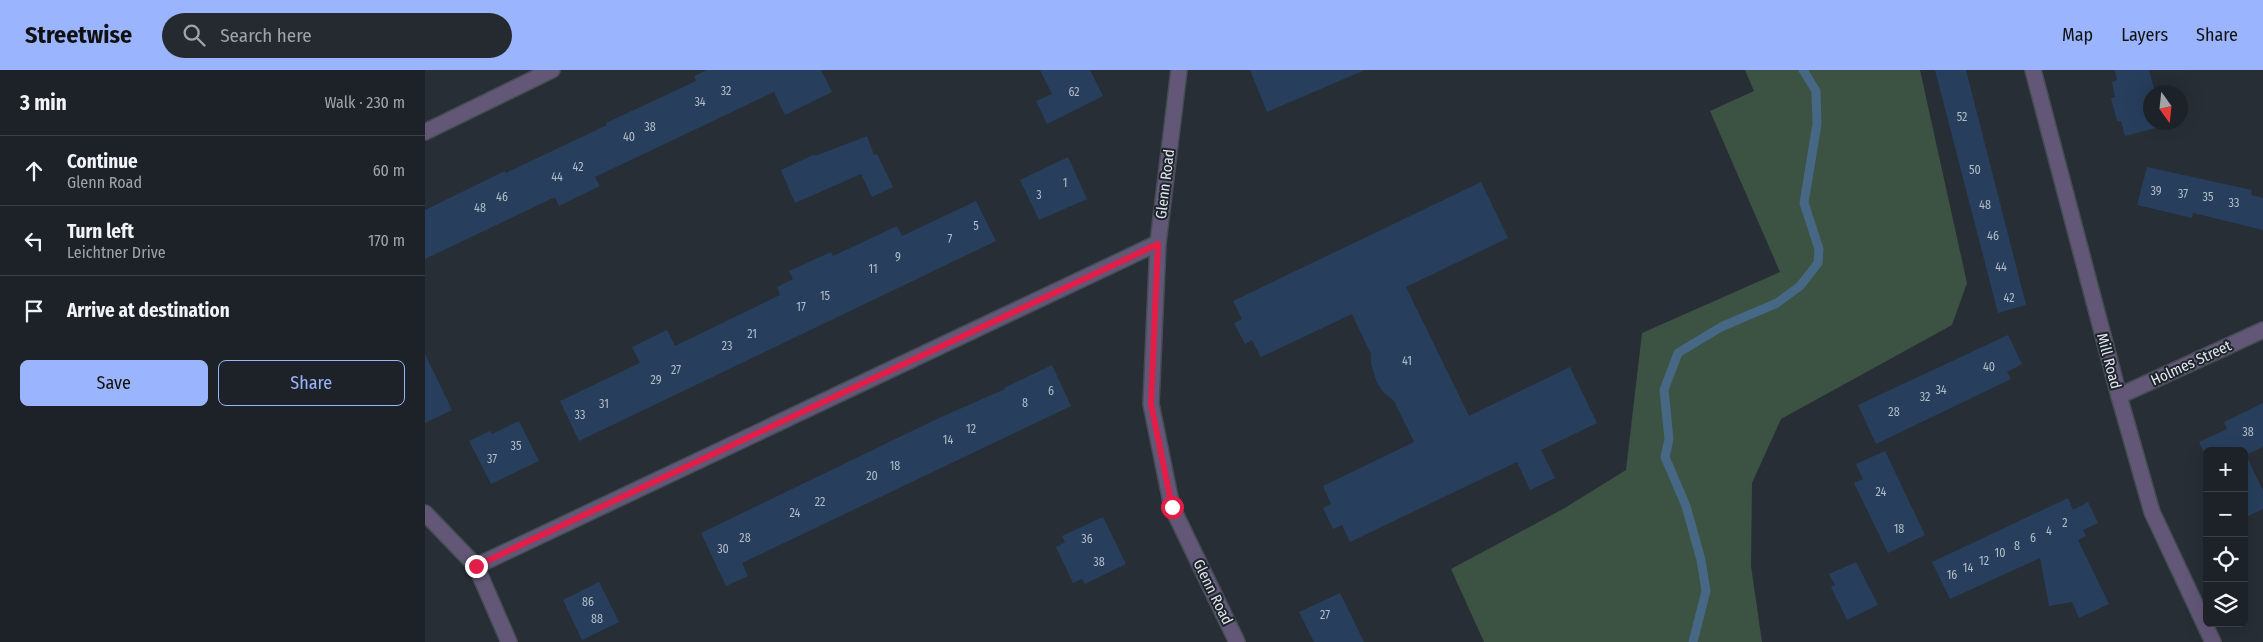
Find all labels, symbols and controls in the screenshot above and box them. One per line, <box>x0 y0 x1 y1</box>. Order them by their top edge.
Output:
search box <box>162 13 512 58</box>
text: Streetwise <box>25 21 132 49</box>
icon: search <box>180 21 208 49</box>
text: Search here <box>220 24 312 47</box>
text: Map <box>2062 24 2093 46</box>
text: Layers <box>2121 24 2168 46</box>
text: Share <box>2196 24 2238 46</box>
house number: 32 <box>721 84 731 98</box>
house number: 62 <box>1068 85 1080 99</box>
north arrow <box>2143 85 2188 130</box>
text: 3 min <box>20 90 67 116</box>
text: Walk · 230 m <box>325 93 405 112</box>
house number: 34 <box>694 95 706 109</box>
house number: 52 <box>1957 110 1967 124</box>
house number: 38 <box>644 120 656 134</box>
house number: 40 <box>623 130 635 144</box>
street label: Glenn Road <box>1152 148 1178 220</box>
text: Continue <box>67 150 138 173</box>
icon: ahead <box>20 157 48 185</box>
house number: 42 <box>573 160 583 174</box>
text: 60 m <box>373 161 405 180</box>
house number: 50 <box>1969 163 1981 177</box>
house number: 44 <box>551 170 563 184</box>
text: Glenn Road <box>67 173 142 192</box>
house number: 1 <box>1063 176 1067 190</box>
house number: 39 <box>2150 184 2162 198</box>
house number: 37 <box>2178 187 2188 201</box>
house number: 3 <box>1036 188 1042 202</box>
house number: 46 <box>496 190 508 204</box>
house number: 35 <box>2203 190 2214 204</box>
house number: 33 <box>2229 196 2239 210</box>
house number: 48 <box>1979 198 1991 212</box>
house number: 48 <box>474 201 486 215</box>
house number: 5 <box>973 219 979 233</box>
text: Turn left <box>67 220 134 243</box>
icon: left <box>20 227 48 255</box>
house number: 46 <box>1987 229 1999 243</box>
text: 170 m <box>368 231 405 250</box>
house number: 7 <box>948 232 953 246</box>
text: Leichtner Drive <box>67 243 166 262</box>
house number: 9 <box>895 250 901 264</box>
house number: 44 <box>1995 260 2007 274</box>
house number: 11 <box>868 262 878 276</box>
house number: 15 <box>820 289 831 303</box>
house number: 42 <box>2004 291 2014 305</box>
icon: arrive <box>20 297 48 325</box>
text: Arrive at destination <box>67 299 230 322</box>
house number: 17 <box>796 300 806 314</box>
house number: 21 <box>747 327 757 341</box>
street label: Mill Road <box>2093 331 2125 391</box>
street label: Holmes Street <box>2148 336 2234 389</box>
house number: 23 <box>722 339 732 353</box>
house number: 41 <box>1402 354 1412 368</box>
button: Save <box>20 360 208 406</box>
button: Share <box>218 360 405 406</box>
house number: 40 <box>1983 360 1995 374</box>
house number: 27 <box>671 363 681 377</box>
house number: 29 <box>650 373 662 387</box>
house number: 34 <box>1935 383 1947 397</box>
house number: 6 <box>1048 384 1054 398</box>
house number: 32 <box>1920 390 1930 404</box>
house number: 8 <box>1022 396 1028 410</box>
house number: 31 <box>599 397 609 411</box>
house number: 28 <box>1888 405 1900 419</box>
house number: 33 <box>575 408 585 422</box>
house number: 12 <box>966 422 976 436</box>
house number: 38 <box>2242 425 2254 439</box>
house number: 14 <box>943 433 953 447</box>
house number: 35 <box>511 439 522 453</box>
map controls <box>2203 447 2248 627</box>
button: + <box>2203 447 2248 492</box>
house number: 37 <box>487 452 497 466</box>
house number: 18 <box>890 459 900 473</box>
house number: 20 <box>866 469 878 483</box>
house number: 24 <box>1876 485 1887 499</box>
button: − <box>2203 492 2248 537</box>
house number: 22 <box>815 495 825 509</box>
route start <box>1161 496 1184 519</box>
house number: 24 <box>790 506 801 520</box>
house number: 2 <box>2062 516 2068 530</box>
house number: 18 <box>1894 522 1904 536</box>
house number: 4 <box>2046 524 2052 538</box>
house number: 28 <box>739 531 751 545</box>
house number: 6 <box>2030 531 2036 545</box>
house number: 36 <box>1081 532 1093 546</box>
button: locate <box>2203 537 2248 582</box>
house number: 8 <box>2014 539 2020 553</box>
house number: 30 <box>717 542 729 556</box>
house number: 10 <box>1995 546 2005 560</box>
house number: 12 <box>1979 554 1989 568</box>
route end <box>465 555 488 578</box>
house number: 38 <box>1093 555 1105 569</box>
street label: Glenn Road <box>1189 556 1237 628</box>
house number: 14 <box>1963 561 1973 575</box>
house number: 16 <box>1947 568 1957 582</box>
button: layers <box>2203 582 2248 627</box>
house number: 86 <box>582 595 594 609</box>
house number: 27 <box>1320 608 1330 622</box>
house number: 88 <box>591 612 603 626</box>

